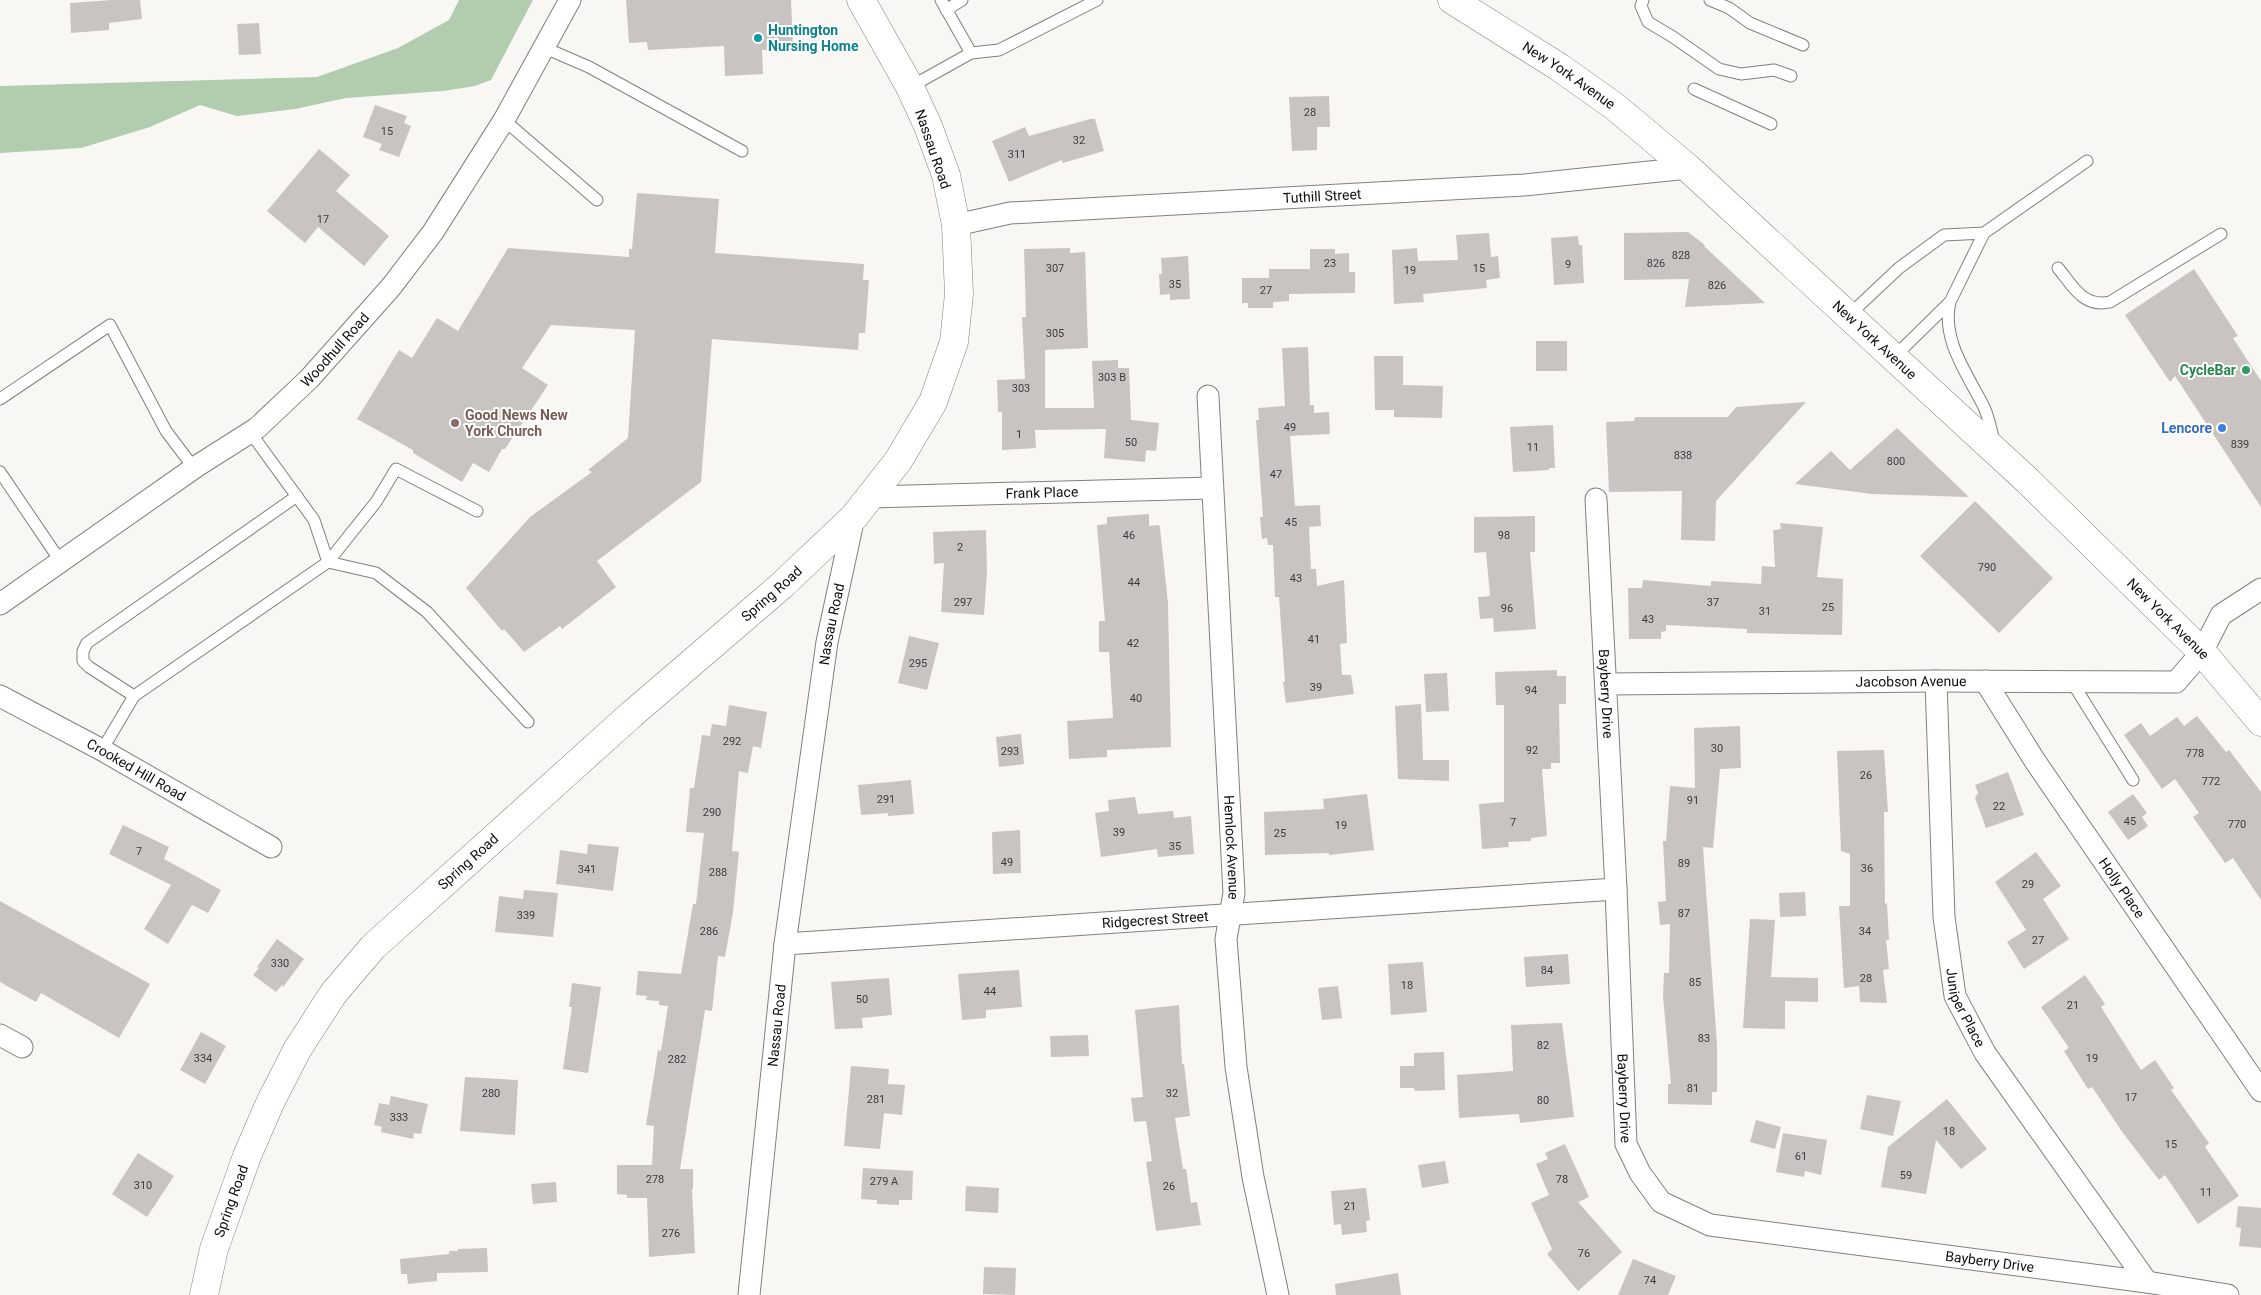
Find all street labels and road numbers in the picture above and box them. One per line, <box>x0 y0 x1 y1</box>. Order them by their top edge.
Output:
street label: New York Avenue <box>1520 38 1618 112</box>
street label: Nassau Road <box>912 107 954 191</box>
street label: Tuthill Street <box>1283 186 1362 206</box>
street label: New York Avenue <box>1829 297 1920 383</box>
street label: Woodhull Road <box>298 309 372 390</box>
street label: Frank Place <box>1005 484 1078 501</box>
street label: Spring Road <box>738 563 805 625</box>
street label: New York Avenue <box>2124 575 2213 662</box>
street label: Nassau Road <box>816 582 847 666</box>
street label: Bayberry Drive <box>1596 649 1616 739</box>
street label: Jacobson Avenue <box>1856 673 1966 690</box>
street label: Crooked Hill Road <box>84 735 189 804</box>
street label: Hemlock Avenue <box>1221 795 1242 901</box>
street label: Spring Road <box>434 830 501 893</box>
street label: Holly Place <box>2096 855 2148 921</box>
street label: Ridgecrest Street <box>1101 908 1209 931</box>
street label: Juniper Place <box>1943 967 1988 1050</box>
street label: Nassau Road <box>764 983 789 1068</box>
street label: Bayberry Drive <box>1614 1053 1634 1143</box>
street label: Spring Road <box>211 1163 251 1239</box>
street label: Bayberry Drive <box>1944 1248 2035 1275</box>

